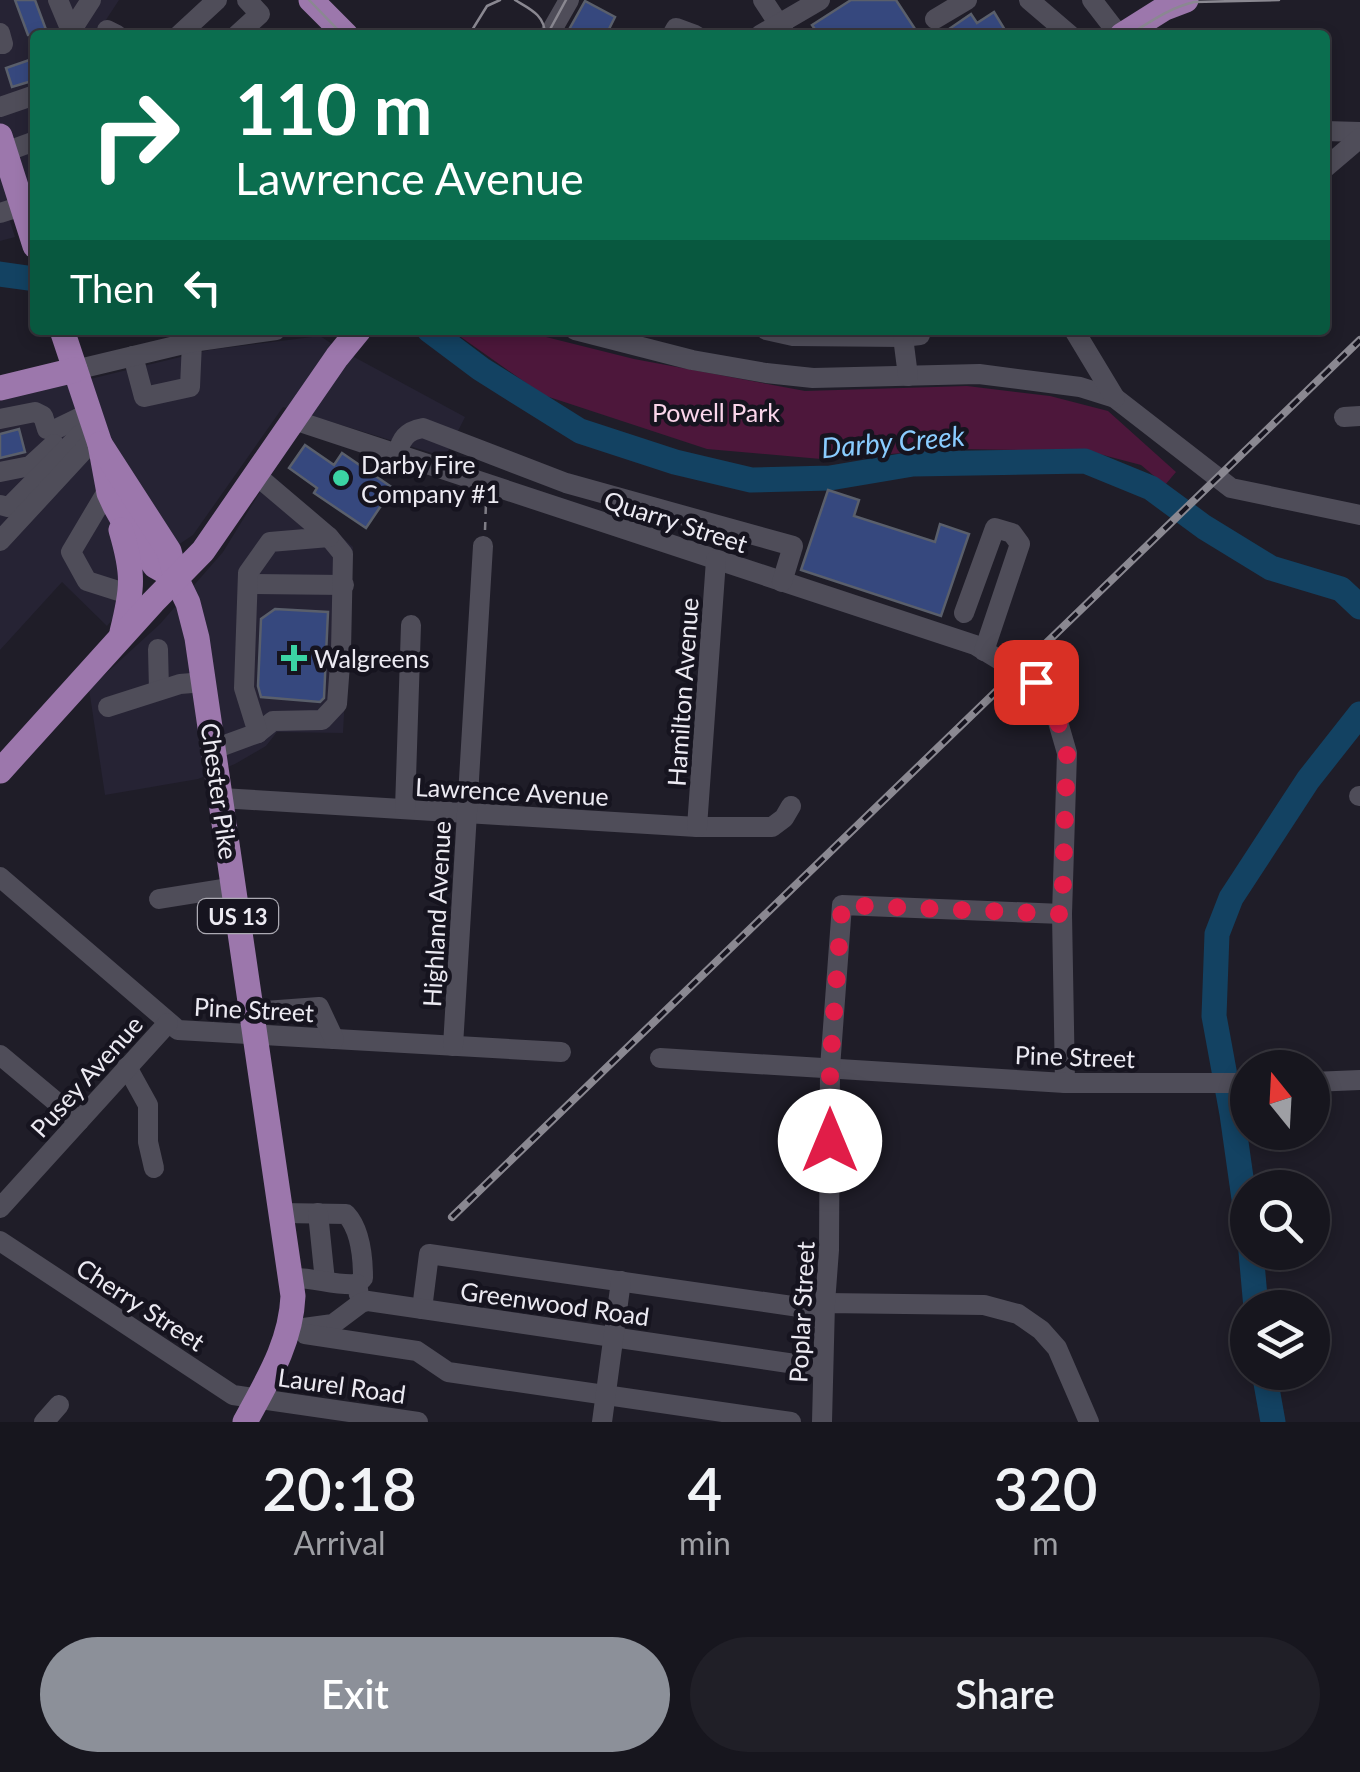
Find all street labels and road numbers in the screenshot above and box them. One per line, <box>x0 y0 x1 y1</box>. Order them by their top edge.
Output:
street label: Quarry Street <box>601 484 751 558</box>
street label: Hamilton Avenue <box>660 597 704 787</box>
street label: Chester Pike <box>196 721 244 861</box>
street label: Lawrence Avenue <box>414 771 610 811</box>
street label: Highland Avenue <box>416 820 456 1008</box>
road number: US 13 <box>198 899 278 933</box>
street label: Pine Street <box>193 991 315 1027</box>
street label: Pusey Avenue <box>24 1009 148 1143</box>
street label: Pine Street <box>1014 1039 1136 1073</box>
street label: Poplar Street <box>782 1240 820 1384</box>
street label: Cherry Street <box>71 1252 211 1357</box>
street label: Greenwood Road <box>459 1275 651 1331</box>
street label: Laurel Road <box>276 1361 408 1409</box>

